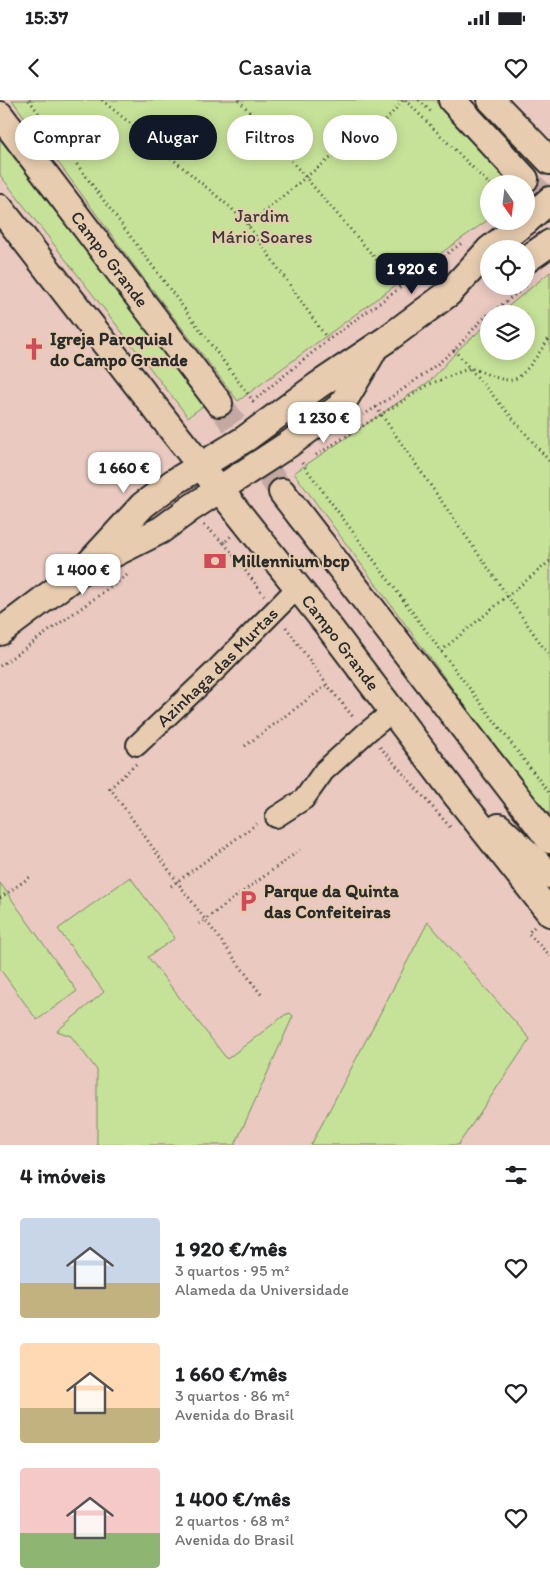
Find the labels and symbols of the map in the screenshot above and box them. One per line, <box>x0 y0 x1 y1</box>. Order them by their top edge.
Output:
north arrow <box>480 175 535 230</box>
park label: Jardim Mário Soares <box>212 205 312 248</box>
street label: Campo Grande <box>66 206 153 312</box>
pin: 1 920 € <box>366 252 458 295</box>
place label: Igreja Paroquial do Campo Grande <box>50 328 188 371</box>
church icon: Igreja Paroquial do Campo Grande <box>21 336 47 362</box>
pin: 1 230 € <box>278 402 370 444</box>
pin: 1 660 € <box>78 452 170 494</box>
bank icon: Millennium bcp <box>202 548 228 574</box>
place label: Millennium bcp <box>232 550 350 572</box>
pin: 1 400 € <box>37 554 129 596</box>
street label: Campo Grande <box>297 590 384 695</box>
street label: Azinhaga das Murtas <box>152 603 283 732</box>
place label: Parque da Quinta das Confeiteiras <box>264 880 400 923</box>
parking icon: Parque da Quinta das Confeiteiras <box>235 888 261 914</box>

